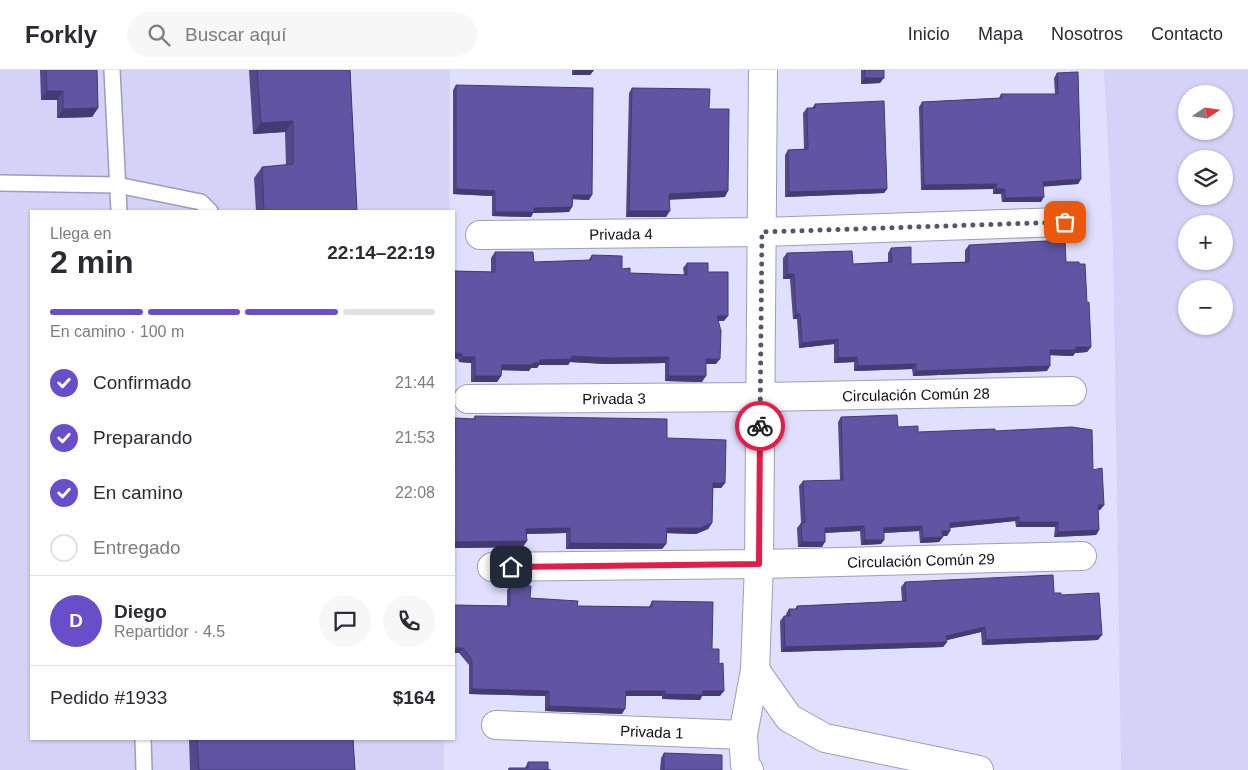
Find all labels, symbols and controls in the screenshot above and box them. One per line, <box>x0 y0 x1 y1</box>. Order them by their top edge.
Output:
search box <box>127 12 477 57</box>
text: Forkly <box>25 21 97 48</box>
icon: search <box>145 21 173 49</box>
text: Buscar aquí <box>185 24 286 45</box>
text: Inicio <box>908 24 950 44</box>
text: Mapa <box>978 24 1023 44</box>
text: Nosotros <box>1051 24 1123 44</box>
text: Contacto <box>1151 24 1223 44</box>
north arrow <box>1178 85 1232 140</box>
map controls <box>1178 85 1233 335</box>
button: layers <box>1178 150 1233 205</box>
pin <box>1044 201 1086 243</box>
icon: bag <box>1051 208 1079 236</box>
button: + <box>1178 215 1233 270</box>
text: Llega en <box>50 225 111 242</box>
street label: Privada 4 <box>589 225 653 242</box>
text: 22:14–22:19 <box>327 242 435 263</box>
text: 2 min <box>50 244 134 280</box>
button: − <box>1178 280 1233 335</box>
text: En camino · 100 m <box>50 323 184 340</box>
icon: check <box>50 369 78 397</box>
text: Confirmado <box>93 372 191 393</box>
text: 21:44 <box>395 374 435 391</box>
street label: Circulación Común 28 <box>842 384 990 404</box>
street label: Privada 3 <box>582 389 646 407</box>
courier <box>735 401 785 451</box>
icon: bike <box>746 412 774 440</box>
icon: check <box>50 424 78 452</box>
text: Preparando <box>93 427 192 448</box>
text: 21:53 <box>395 429 435 446</box>
icon: check <box>50 479 78 507</box>
text: En camino <box>93 482 183 503</box>
text: 22:08 <box>395 484 435 501</box>
text: Entregado <box>93 537 181 558</box>
pin <box>490 546 532 588</box>
street label: Circulación Común 29 <box>847 550 995 570</box>
icon: home <box>497 553 525 581</box>
button: chat <box>319 595 371 647</box>
button: phone <box>383 595 435 647</box>
text: Diego <box>114 601 167 622</box>
text: D <box>69 610 83 631</box>
text: Repartidor · 4.5 <box>114 623 225 640</box>
text: Pedido #1933 <box>50 687 167 708</box>
text: $164 <box>393 687 435 708</box>
street label: Privada 1 <box>620 722 684 741</box>

